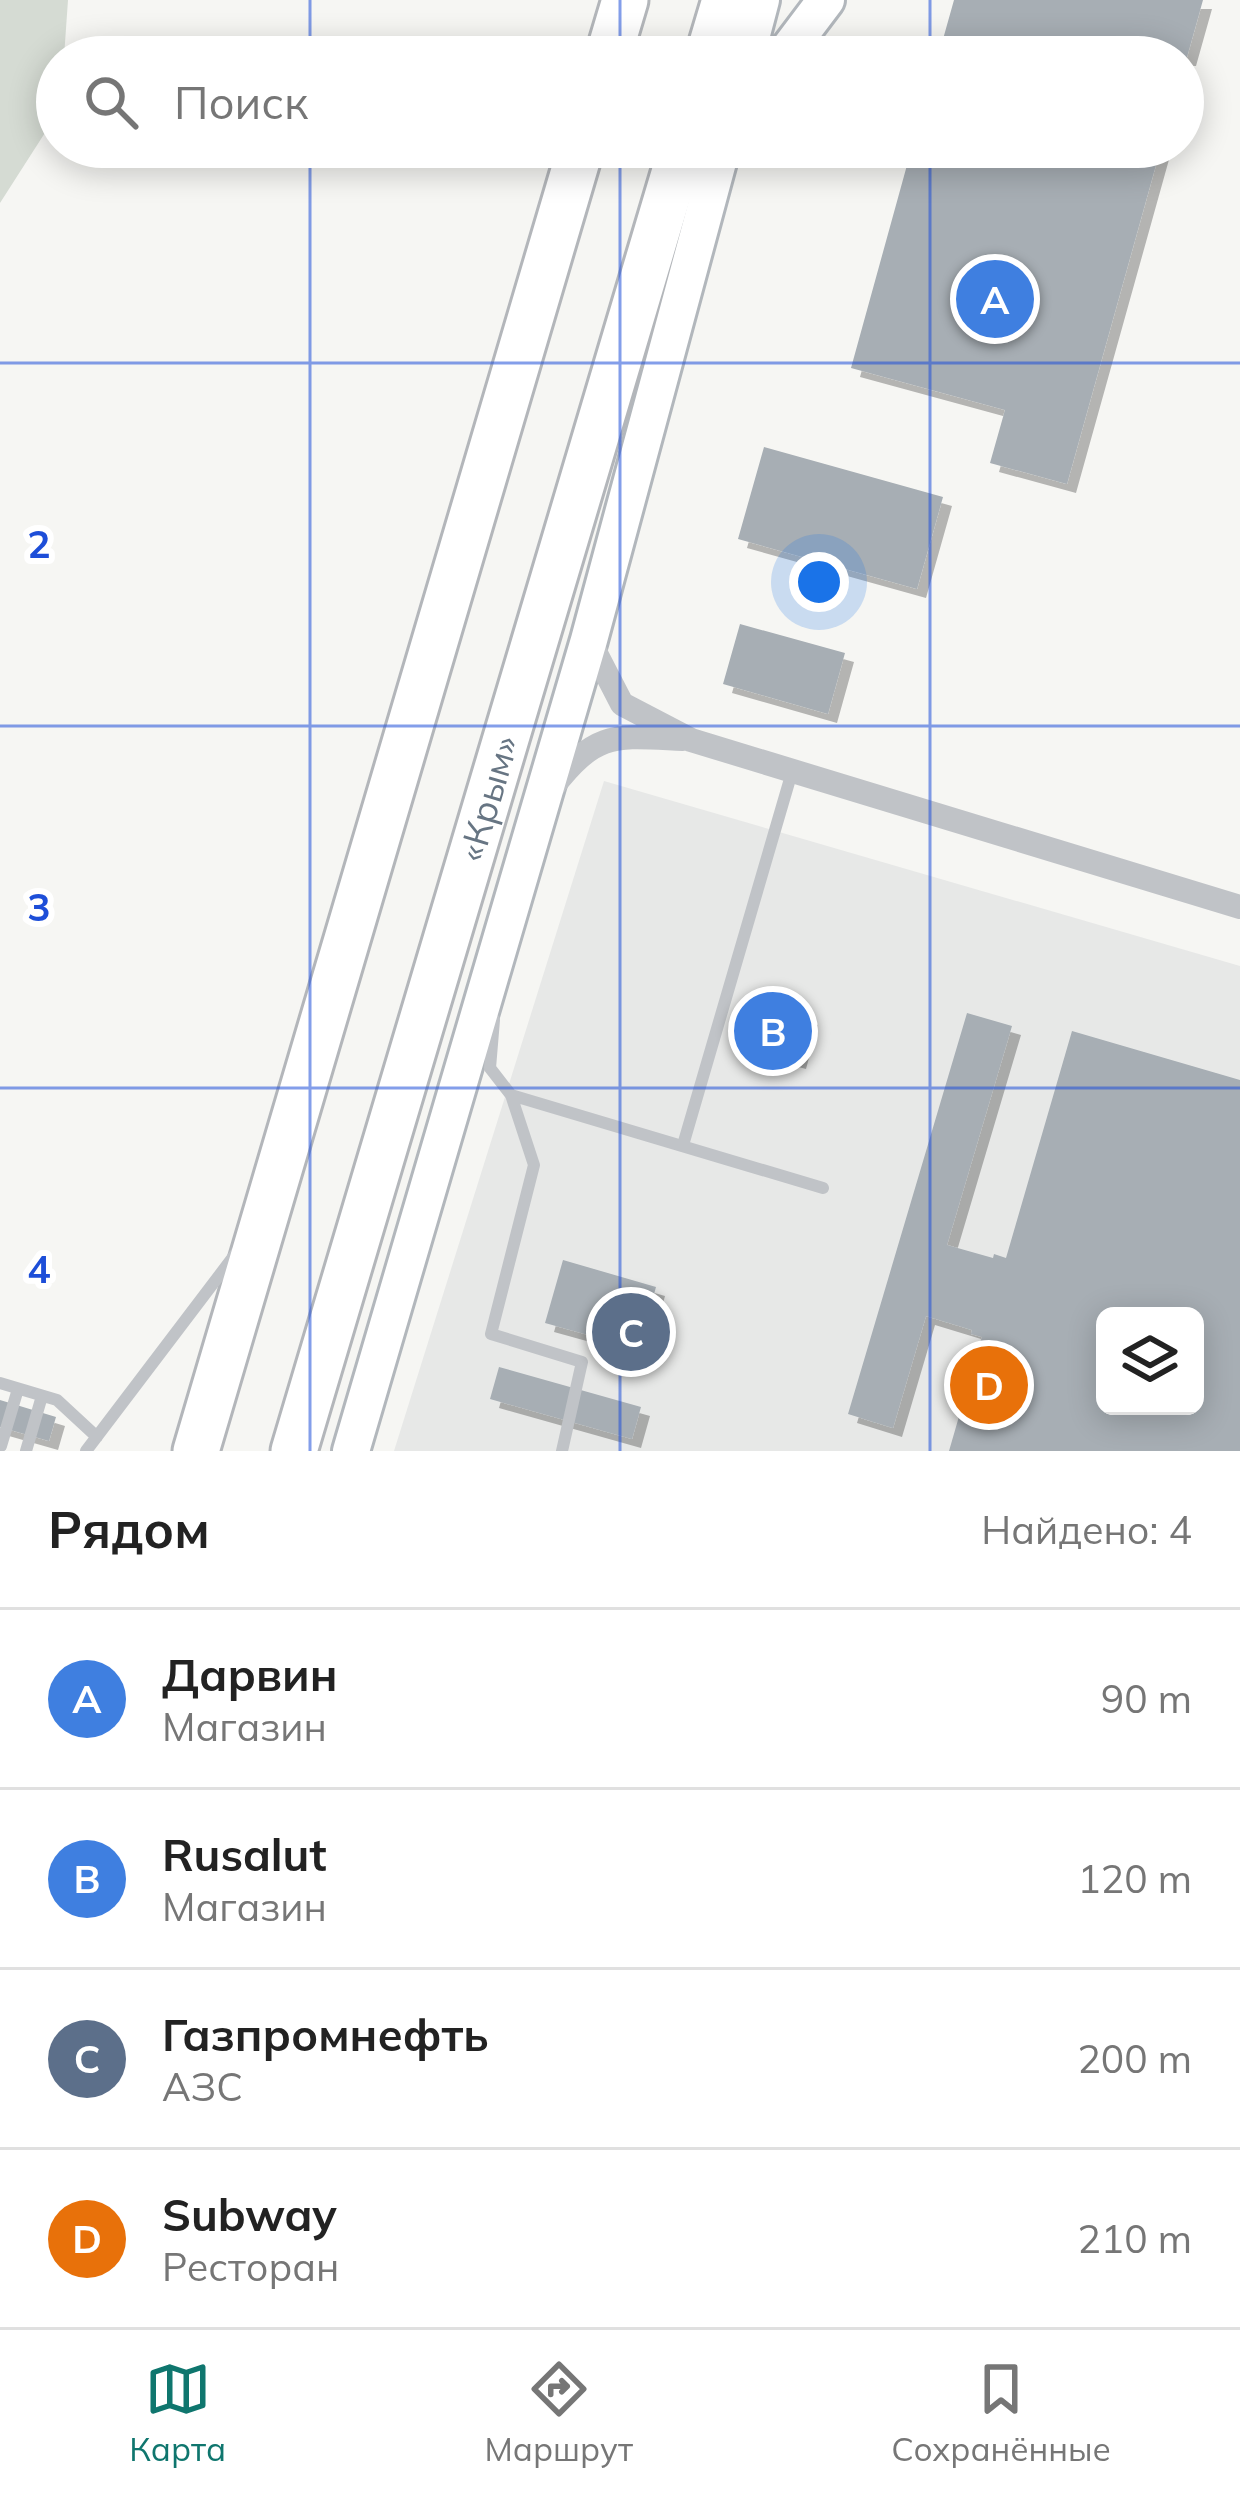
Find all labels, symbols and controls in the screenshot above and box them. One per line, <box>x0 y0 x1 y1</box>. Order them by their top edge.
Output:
search box <box>36 36 1204 168</box>
icon: search <box>78 69 144 135</box>
text: Поиск <box>174 74 308 130</box>
pin: A <box>956 254 1034 344</box>
text: 2 <box>27 519 51 568</box>
your location <box>789 552 849 612</box>
street label: «Крым» <box>448 730 528 866</box>
text: 3 <box>27 882 51 931</box>
pin: B <box>734 986 812 1076</box>
text: 4 <box>27 1244 51 1293</box>
pin: C <box>592 1287 670 1377</box>
map controls <box>1096 1307 1204 1415</box>
button: layers <box>1096 1307 1204 1415</box>
pin: D <box>950 1340 1028 1430</box>
text: Рядом <box>48 1497 210 1561</box>
text: Найдено: 4 <box>981 1505 1192 1554</box>
text: Дарвин <box>162 1646 338 1702</box>
text: A <box>72 1674 102 1723</box>
text: 90 m <box>1101 1674 1192 1723</box>
text: Магазин <box>162 1702 327 1751</box>
text: Rusalut <box>162 1826 326 1882</box>
text: B <box>74 1854 100 1903</box>
text: 120 m <box>1077 1854 1192 1903</box>
text: Магазин <box>162 1882 327 1931</box>
text: Газпромнефть <box>162 2006 489 2062</box>
text: C <box>74 2034 100 2083</box>
text: 200 m <box>1077 2034 1192 2083</box>
text: АЗС <box>162 2062 243 2111</box>
text: Subway <box>162 2186 337 2242</box>
text: D <box>72 2214 102 2263</box>
text: 210 m <box>1077 2214 1192 2263</box>
text: Ресторан <box>162 2242 339 2291</box>
tab: Карта <box>129 2356 226 2469</box>
tab: Маршрут <box>485 2356 633 2469</box>
tab: Сохранённые <box>891 2356 1111 2469</box>

